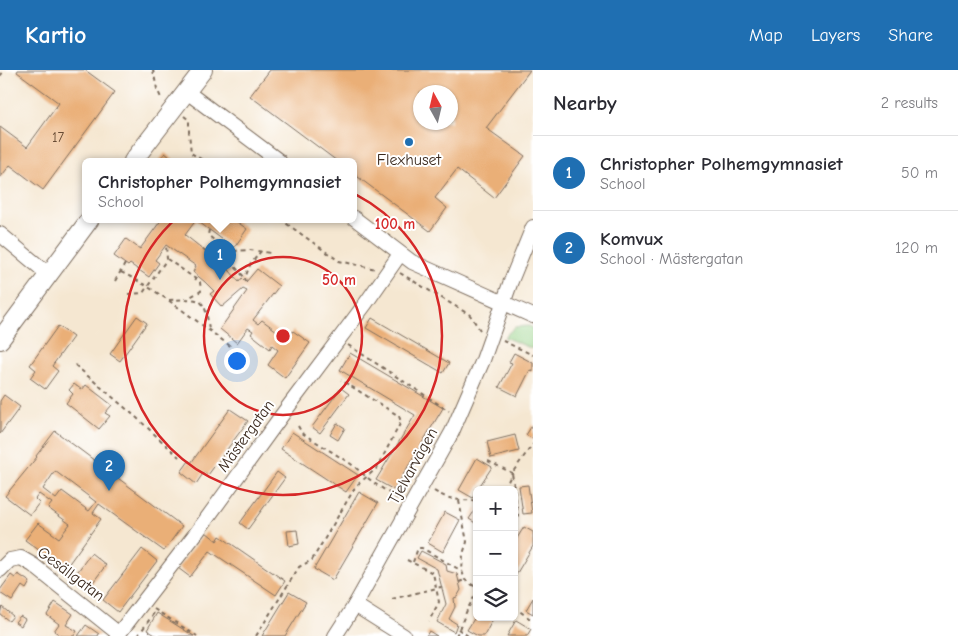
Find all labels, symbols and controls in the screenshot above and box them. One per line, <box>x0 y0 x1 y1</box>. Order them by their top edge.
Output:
text: Kartio <box>25 21 87 49</box>
text: Map <box>749 25 783 46</box>
text: Layers <box>811 25 860 46</box>
text: Share <box>888 25 933 46</box>
north arrow <box>413 85 458 130</box>
text: Nearby <box>553 91 617 115</box>
text: 2 results <box>881 94 938 112</box>
house number: 17 <box>52 129 64 146</box>
marker: Flexhuset <box>403 136 415 148</box>
place label: Flexhuset <box>377 151 442 169</box>
text: Christopher Polhemgymnasiet <box>600 153 843 175</box>
popup <box>82 158 357 223</box>
text: 1 <box>566 164 572 182</box>
text: 50 m <box>901 164 938 182</box>
text: Christopher Polhemgymnasiet <box>98 171 341 193</box>
text: School <box>600 175 646 193</box>
text: School <box>98 193 144 211</box>
text: 100 m <box>375 215 415 233</box>
text: Komvux <box>600 228 663 250</box>
pin: 1 <box>204 239 236 280</box>
text: 2 <box>565 239 573 257</box>
text: 120 m <box>895 239 938 257</box>
text: School · Mästergatan <box>600 250 743 268</box>
text: 50 m <box>322 271 356 289</box>
centre of rings <box>274 327 292 345</box>
your location <box>224 348 250 374</box>
street label: Mästergatan <box>214 397 278 475</box>
street label: Tjelvarvägen <box>385 425 441 507</box>
pin: 2 <box>93 450 125 491</box>
map controls <box>473 486 518 621</box>
button: + <box>473 486 518 531</box>
button: − <box>473 531 518 576</box>
street label: Gesällgatan <box>34 543 108 605</box>
button: layers <box>473 576 518 621</box>

